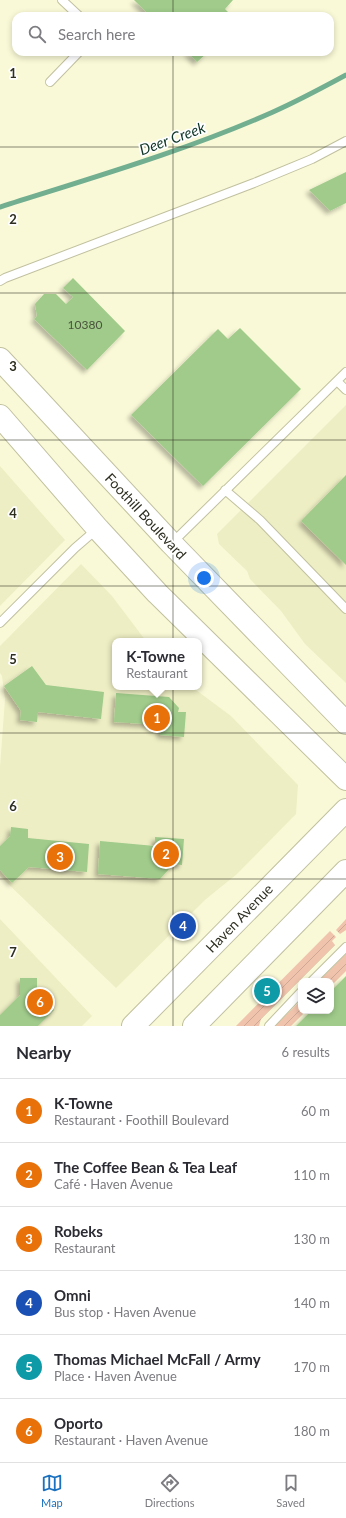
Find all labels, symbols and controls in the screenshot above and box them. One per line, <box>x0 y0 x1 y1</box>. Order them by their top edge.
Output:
search box <box>12 12 334 56</box>
icon: search <box>26 23 48 45</box>
text: Search here <box>58 25 135 43</box>
text: 1 <box>9 65 17 81</box>
water label: Deer Creek <box>137 117 208 158</box>
text: 2 <box>9 211 17 227</box>
house number: 10380 <box>68 317 102 332</box>
text: 3 <box>9 358 17 374</box>
street label: Foothill Boulevard <box>102 469 190 563</box>
text: 4 <box>9 505 17 521</box>
your location <box>194 568 214 588</box>
popup <box>112 638 202 690</box>
text: K-Towne <box>126 647 185 665</box>
text: 5 <box>9 651 17 667</box>
text: Restaurant <box>126 665 188 681</box>
pin: 1 <box>144 703 170 733</box>
text: 6 <box>9 798 17 814</box>
pin: 2 <box>153 839 179 869</box>
pin: 3 <box>47 842 73 872</box>
street label: Haven Avenue <box>202 880 276 956</box>
pin: 4 <box>170 911 196 941</box>
text: 7 <box>9 944 17 960</box>
pin: 5 <box>254 976 280 1006</box>
map controls <box>298 978 334 1014</box>
button: layers <box>298 978 334 1014</box>
pin: 6 <box>27 987 53 1017</box>
text: Nearby <box>16 1042 71 1063</box>
text: 6 results <box>282 1044 330 1060</box>
text: K-Towne <box>54 1094 113 1112</box>
text: 1 <box>25 1103 33 1119</box>
text: 60 m <box>301 1103 330 1119</box>
text: Restaurant · Foothill Boulevard <box>54 1112 229 1128</box>
text: The Coffee Bean & Tea Leaf <box>54 1158 237 1176</box>
text: 2 <box>25 1167 33 1183</box>
text: 110 m <box>293 1167 330 1183</box>
text: Café · Haven Avenue <box>54 1176 173 1192</box>
text: Robeks <box>54 1222 103 1240</box>
text: 3 <box>25 1231 33 1247</box>
text: 130 m <box>293 1231 330 1247</box>
text: Restaurant <box>54 1240 116 1256</box>
text: Omni <box>54 1286 91 1304</box>
text: 4 <box>25 1295 33 1311</box>
text: 140 m <box>293 1295 330 1311</box>
text: Bus stop · Haven Avenue <box>54 1304 196 1320</box>
text: Thomas Michael McFall / Army <box>54 1350 261 1368</box>
text: 5 <box>25 1359 33 1375</box>
text: 170 m <box>293 1359 330 1375</box>
text: Place · Haven Avenue <box>54 1368 177 1384</box>
text: Oporto <box>54 1414 103 1432</box>
text: 6 <box>25 1423 33 1439</box>
text: 180 m <box>293 1423 330 1439</box>
text: Restaurant · Haven Avenue <box>54 1432 208 1448</box>
tab: Map <box>41 1472 63 1509</box>
tab: Directions <box>145 1472 194 1509</box>
tab: Saved <box>276 1472 305 1509</box>

